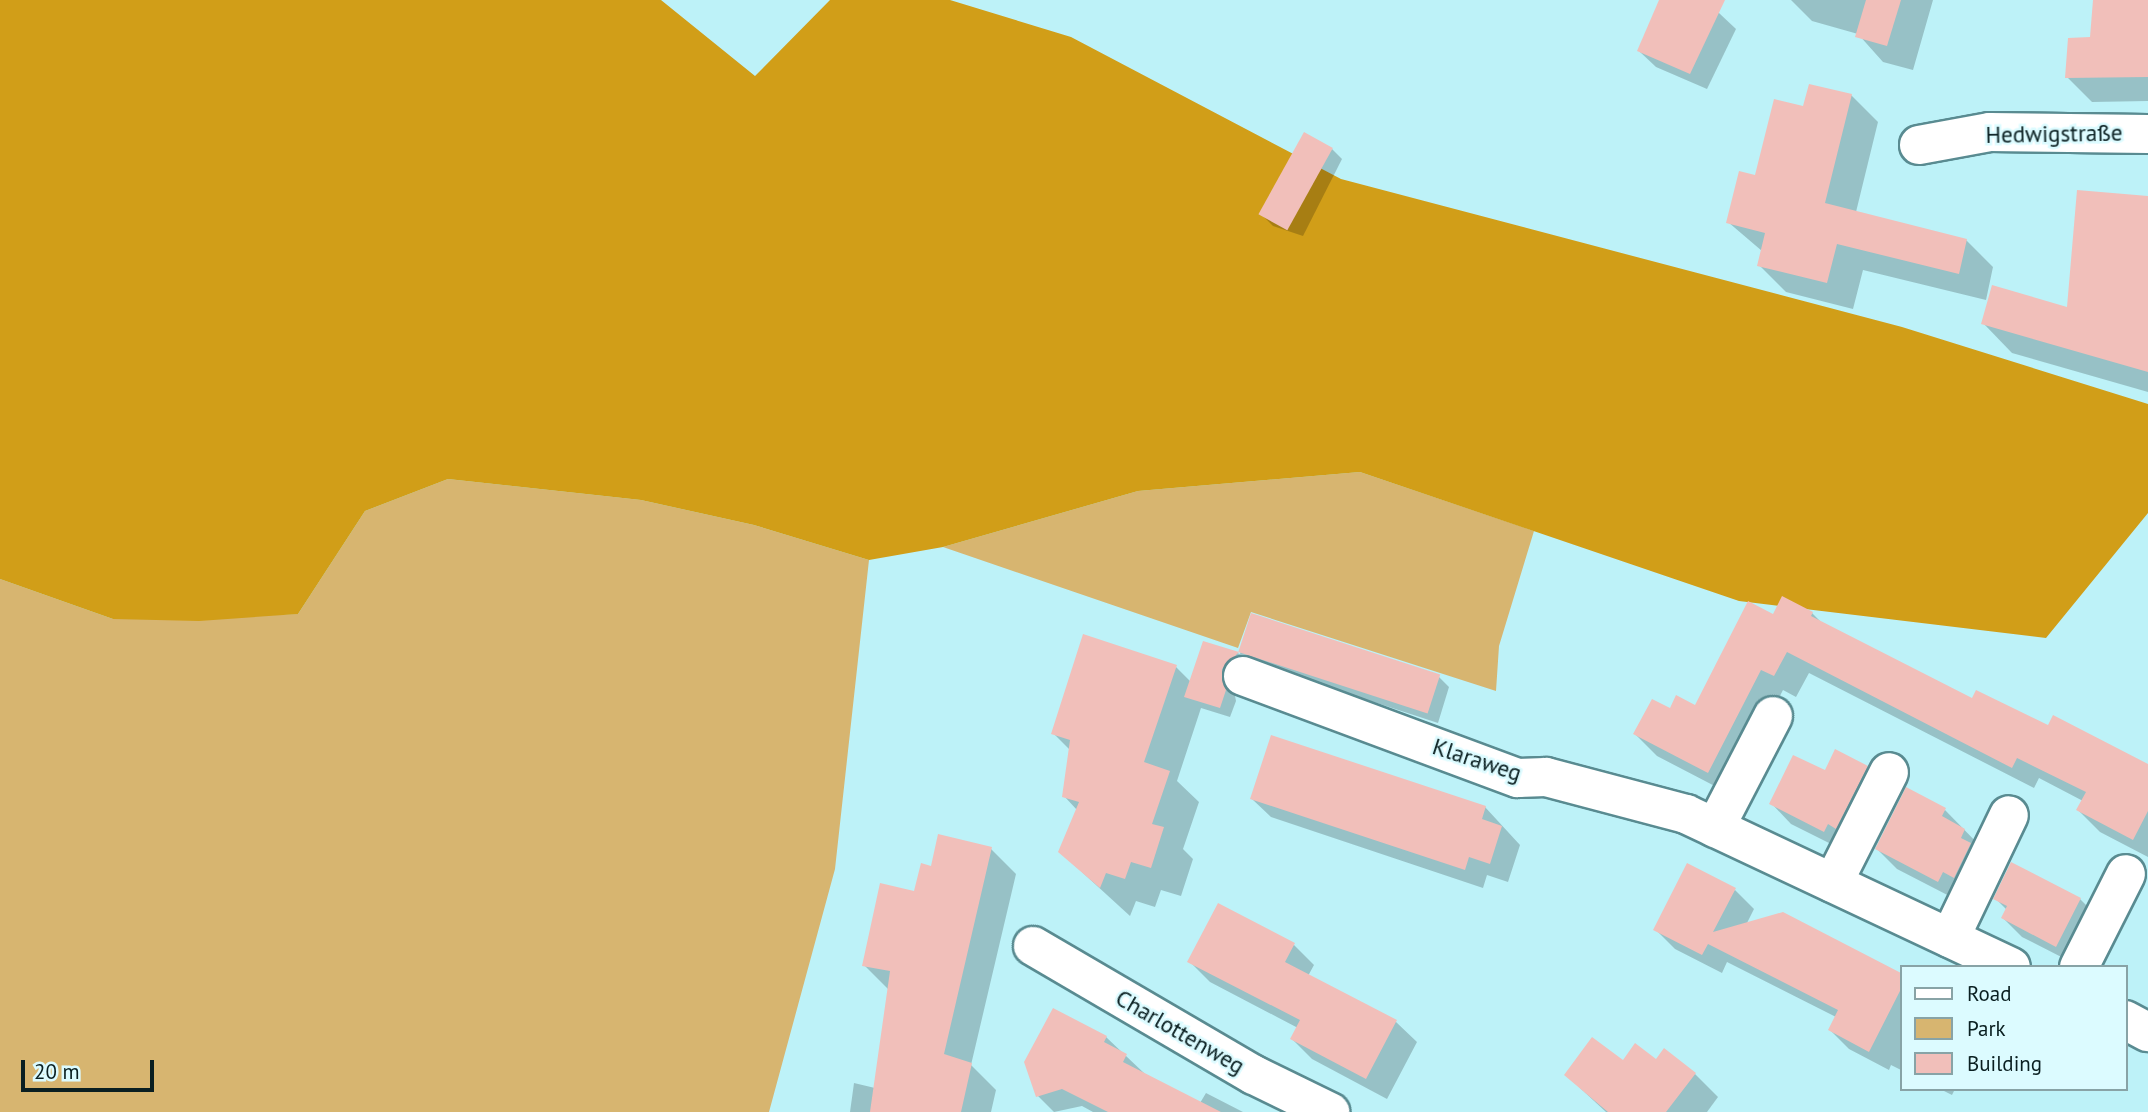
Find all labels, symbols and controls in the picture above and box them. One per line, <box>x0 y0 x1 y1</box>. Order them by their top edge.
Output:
street label: Hedwigstraße <box>1985 119 2123 149</box>
street label: Klaraweg <box>1429 733 1525 787</box>
legend <box>1899 965 2127 1091</box>
text: Road <box>1967 980 2011 1007</box>
street label: Charlottenweg <box>1111 984 1249 1080</box>
text: Park <box>1967 1015 2006 1042</box>
scale bar <box>24 1046 158 1090</box>
text: Building <box>1967 1050 2042 1077</box>
text: 20 m <box>34 1058 80 1085</box>

